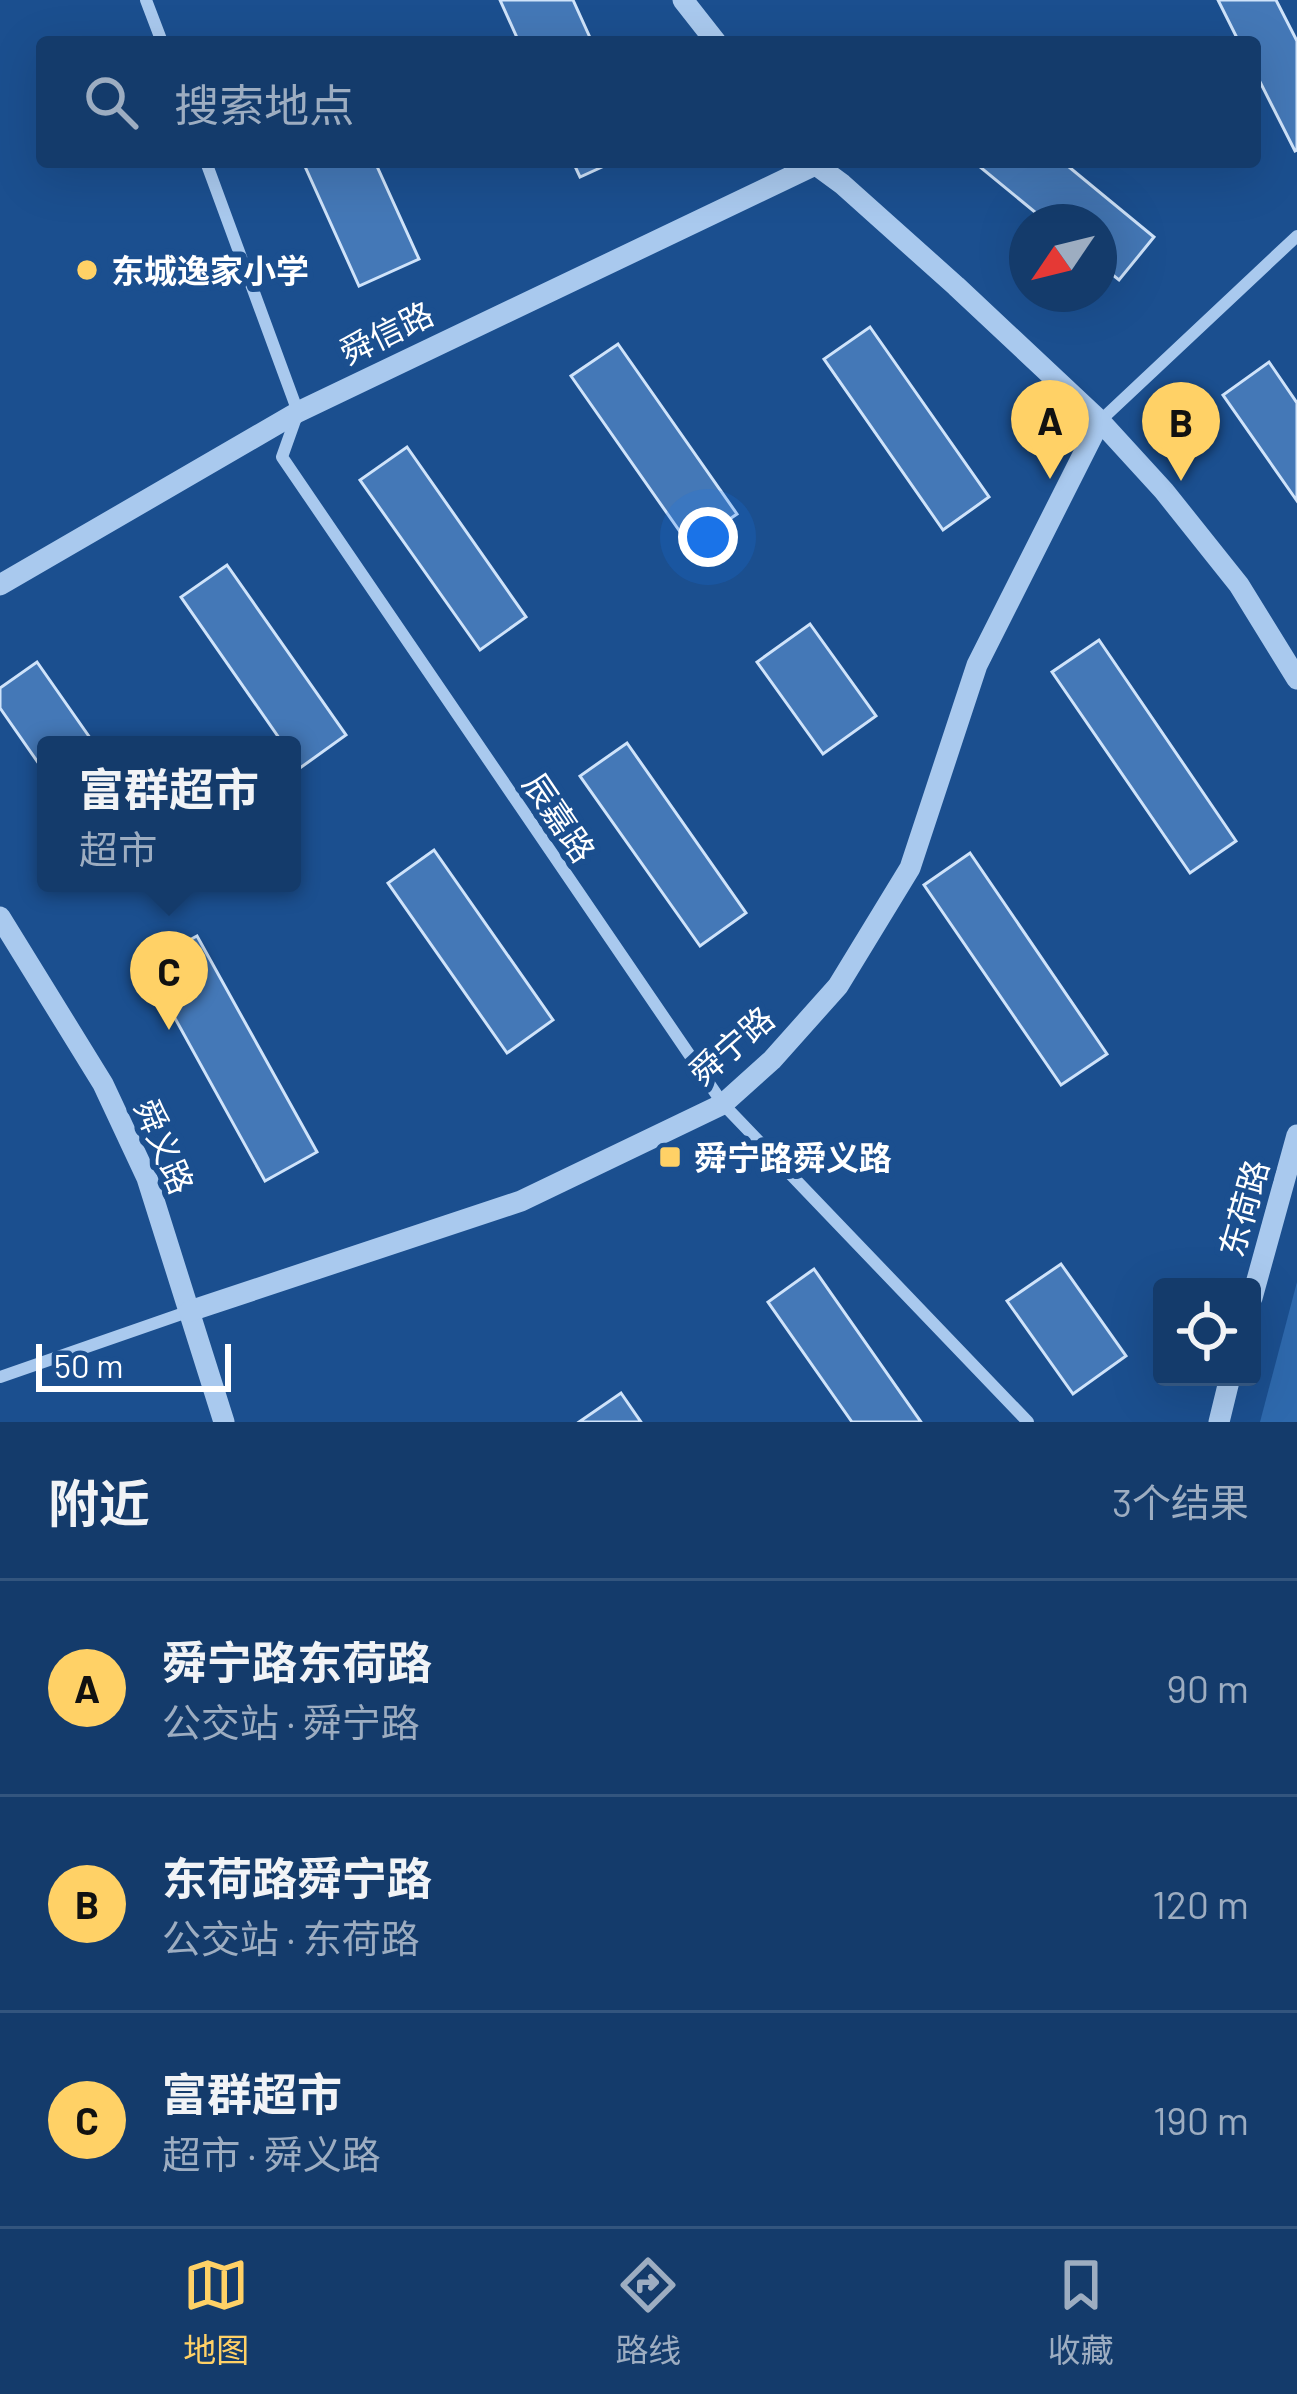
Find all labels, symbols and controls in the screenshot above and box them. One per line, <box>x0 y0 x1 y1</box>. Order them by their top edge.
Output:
search box <box>36 36 1261 168</box>
icon: search <box>78 69 144 135</box>
text: 搜索地点 <box>174 77 354 131</box>
north arrow <box>1009 204 1117 312</box>
place label: 东城逸家小学 <box>111 250 309 290</box>
marker: 东城逸家小学 <box>74 257 100 283</box>
street label: 舜信路 <box>333 292 439 372</box>
pin: A <box>1011 380 1089 479</box>
pin: B <box>1142 382 1220 481</box>
your location <box>678 507 738 567</box>
popup <box>37 736 301 892</box>
text: 富群超市 <box>79 761 259 815</box>
street label: 辰嘉路 <box>516 765 604 869</box>
text: 超市 <box>79 825 157 872</box>
pin: C <box>130 931 208 1030</box>
street label: 舜宁路 <box>681 997 781 1093</box>
street label: 舜义路 <box>127 1093 203 1199</box>
place label: 舜宁路舜义路 <box>694 1137 892 1177</box>
marker: 舜宁路舜义路 <box>657 1144 683 1170</box>
street label: 东荷路 <box>1210 1155 1276 1261</box>
map controls <box>1153 1278 1261 1386</box>
button: locate <box>1153 1278 1261 1386</box>
scale bar <box>36 1338 231 1391</box>
text: 50 m <box>54 1345 124 1385</box>
text: 附近 <box>48 1471 150 1532</box>
text: 3个结果 <box>1112 1478 1249 1525</box>
text: 舜宁路东荷路 <box>162 1634 432 1688</box>
text: A <box>74 1664 100 1711</box>
text: 90 m <box>1167 1664 1249 1711</box>
text: 公交站 · 舜宁路 <box>162 1698 420 1745</box>
text: 东荷路舜宁路 <box>162 1850 432 1904</box>
text: B <box>75 1880 99 1927</box>
text: 120 m <box>1152 1880 1249 1927</box>
text: 公交站 · 东荷路 <box>162 1914 420 1961</box>
text: 富群超市 <box>162 2066 342 2120</box>
text: C <box>75 2096 99 2143</box>
text: 190 m <box>1153 2096 1249 2143</box>
text: 超市 · 舜义路 <box>162 2130 381 2177</box>
tab: 地图 <box>183 2252 249 2372</box>
tab: 路线 <box>615 2252 681 2372</box>
tab: 收藏 <box>1048 2252 1114 2372</box>

